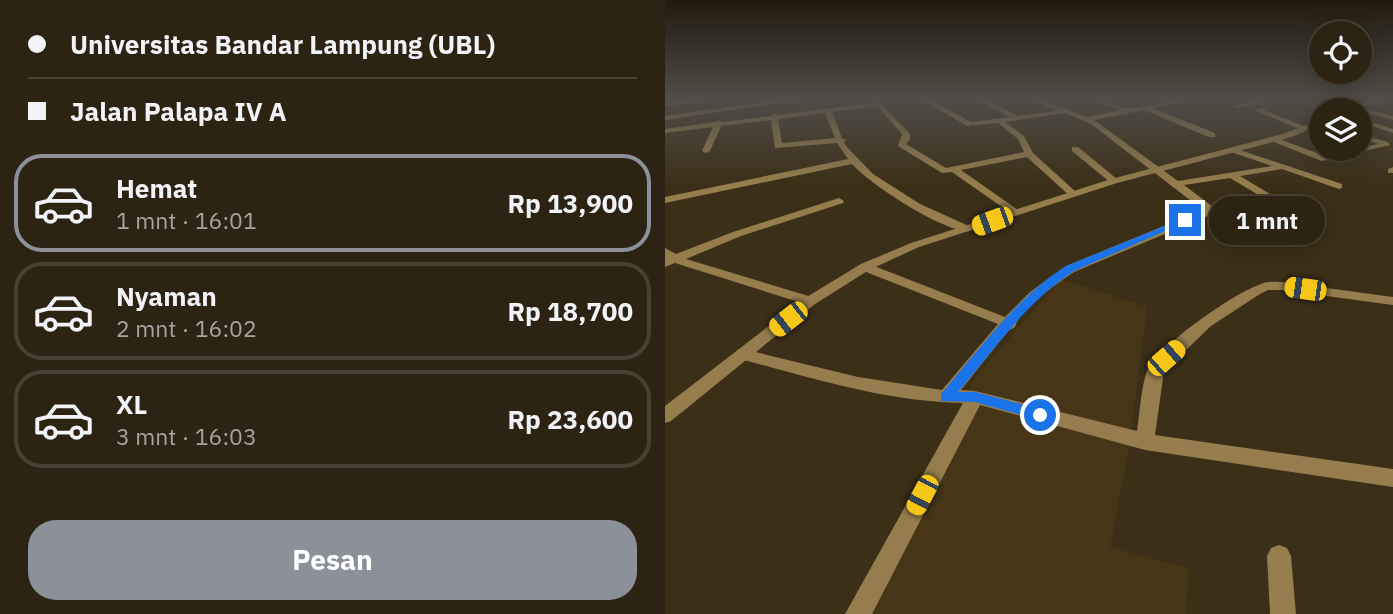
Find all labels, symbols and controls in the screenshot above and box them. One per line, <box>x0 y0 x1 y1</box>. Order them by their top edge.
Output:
map controls <box>1309 21 1372 161</box>
button: locate <box>1309 21 1372 84</box>
text: Universitas Bandar Lampung (UBL) <box>70 27 495 61</box>
text: Jalan Palapa IV A <box>70 94 287 128</box>
button: layers <box>1309 98 1372 161</box>
text: Hemat <box>116 171 197 205</box>
icon: car <box>32 172 95 235</box>
text: Rp 13,900 <box>507 186 633 220</box>
callout: 1 mnt <box>1209 196 1325 244</box>
car <box>969 204 1016 238</box>
route end <box>1169 204 1201 236</box>
text: 1 mnt · 16:01 <box>116 205 257 235</box>
text: 1 mnt <box>1236 205 1298 235</box>
car <box>1283 276 1328 302</box>
text: Nyaman <box>116 279 217 313</box>
icon: car <box>32 280 95 343</box>
text: Rp 18,700 <box>507 294 633 328</box>
car <box>765 298 812 340</box>
text: 2 mnt · 16:02 <box>116 313 257 343</box>
car <box>1144 336 1189 380</box>
text: XL <box>116 387 147 421</box>
icon: car <box>32 388 95 451</box>
route start <box>1024 399 1056 431</box>
text: Rp 23,600 <box>507 402 633 436</box>
text: 3 mnt · 16:03 <box>116 421 257 451</box>
car <box>903 472 942 518</box>
button: Pesan <box>28 520 637 600</box>

